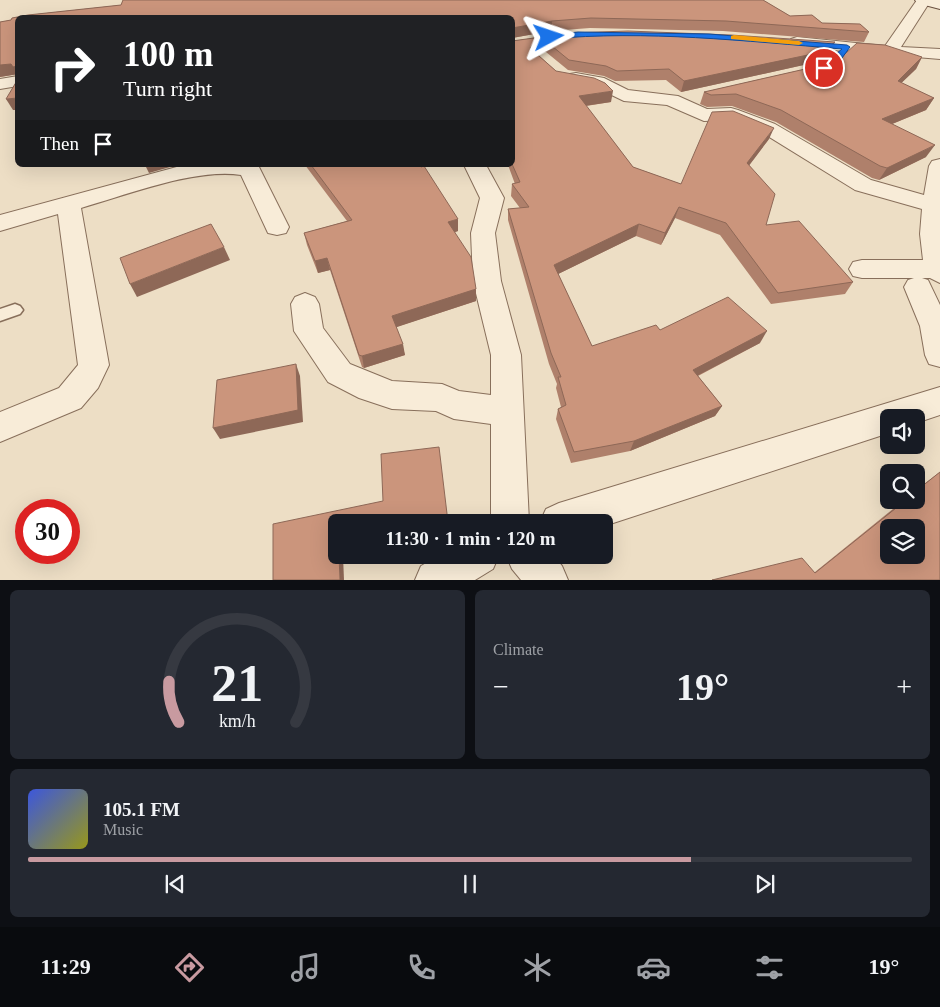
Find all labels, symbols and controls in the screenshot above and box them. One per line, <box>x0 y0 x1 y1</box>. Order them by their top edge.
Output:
position arrow <box>522 10 574 62</box>
icon: right <box>40 35 105 100</box>
text: 100 m <box>123 35 213 74</box>
pin <box>803 47 845 89</box>
icon: arrive <box>810 54 838 82</box>
text: Turn right <box>123 76 212 101</box>
icon: arrive <box>89 130 117 158</box>
text: Then <box>40 133 79 154</box>
map controls <box>880 409 925 564</box>
button: sound <box>880 409 925 454</box>
button: search <box>880 464 925 509</box>
speed limit sign: 30 <box>15 499 80 564</box>
button: layers <box>880 519 925 564</box>
text: 11:30 · 1 min · 120 m <box>386 528 555 549</box>
text: Climate <box>493 641 544 658</box>
text: 21 <box>212 655 264 712</box>
text: 19° <box>676 666 729 708</box>
text: − <box>493 671 509 702</box>
text: + <box>896 671 912 702</box>
text: km/h <box>219 711 256 731</box>
text: 105.1 FM <box>103 799 180 820</box>
text: Music <box>103 821 143 838</box>
icon: previous <box>161 870 189 898</box>
icon: pause <box>456 870 484 898</box>
icon: next <box>751 870 779 898</box>
icon: directions <box>172 950 207 985</box>
icon: music <box>288 950 323 985</box>
icon: phone <box>404 950 439 985</box>
icon: climate <box>520 950 555 985</box>
icon: car <box>636 950 671 985</box>
icon: filters <box>752 950 787 985</box>
text: 11:29 <box>41 954 91 979</box>
text: 19° <box>869 954 899 979</box>

